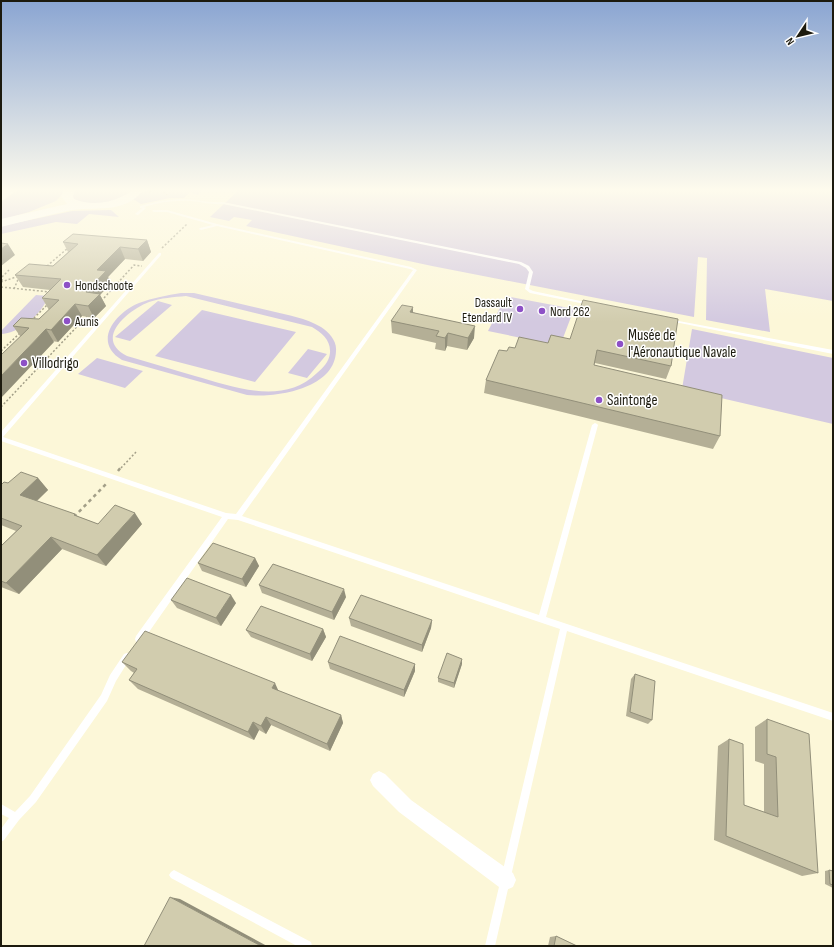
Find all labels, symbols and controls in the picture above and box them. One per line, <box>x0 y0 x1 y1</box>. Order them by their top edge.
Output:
north arrow <box>778 16 818 56</box>
text: N <box>783 35 797 48</box>
place label: Hondschoote <box>75 278 133 294</box>
marker: Hondschoote <box>62 280 72 290</box>
place label: Dassault Etendard IV <box>462 295 512 326</box>
marker: Dassault Etendard IV <box>515 304 525 314</box>
place label: Nord 262 <box>550 304 590 320</box>
marker: Nord 262 <box>537 306 547 316</box>
place label: Aunis <box>74 314 99 330</box>
marker: Aunis <box>62 316 72 326</box>
place label: Musée de l'Aéronautique Navale <box>628 326 736 362</box>
marker: Musée de l'Aéronautique Navale <box>615 339 625 349</box>
place label: Villodrigo <box>32 354 79 373</box>
marker: Villodrigo <box>19 358 29 368</box>
place label: Saintonge <box>607 391 658 410</box>
marker: Saintonge <box>594 395 604 405</box>

